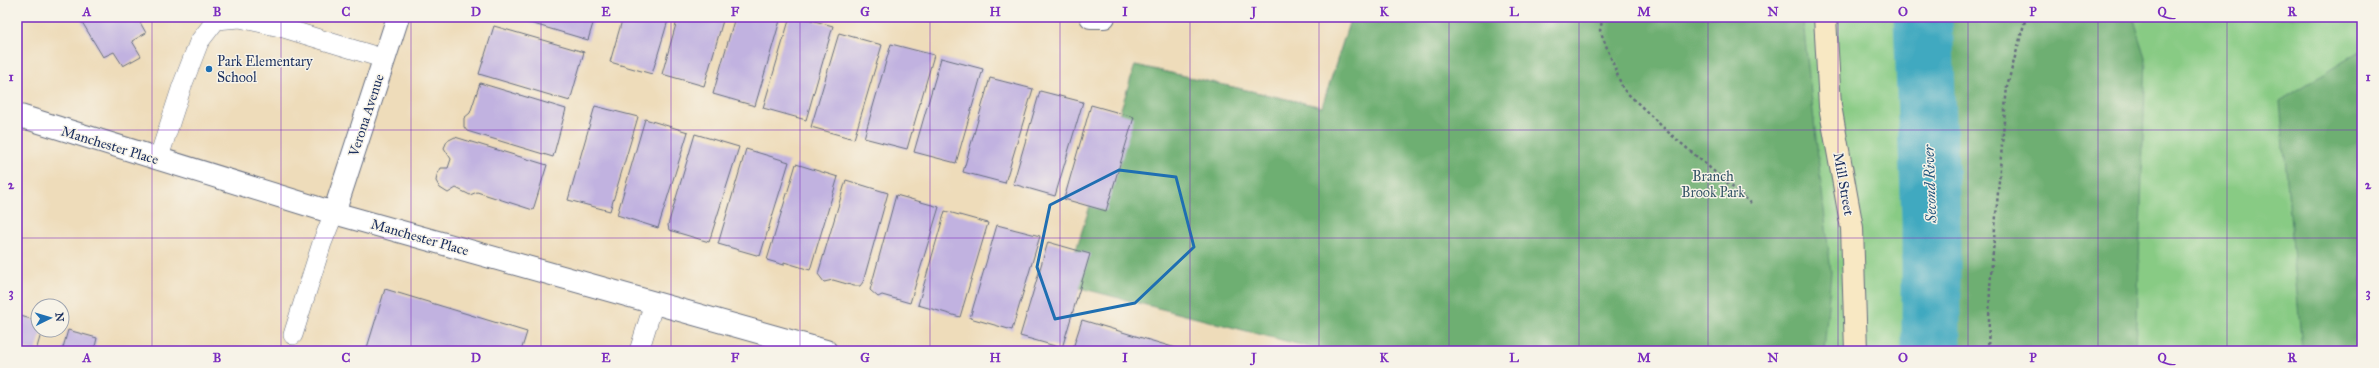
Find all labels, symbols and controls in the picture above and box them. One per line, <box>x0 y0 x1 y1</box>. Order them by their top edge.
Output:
text: A <box>82 4 92 20</box>
text: B <box>213 4 222 20</box>
text: C <box>342 4 351 20</box>
text: D <box>471 4 481 20</box>
text: E <box>601 4 611 20</box>
text: F <box>731 4 740 20</box>
text: G <box>860 4 870 20</box>
text: H <box>989 4 1001 20</box>
text: I <box>1122 4 1128 20</box>
text: J <box>1249 4 1257 20</box>
text: K <box>1379 4 1389 20</box>
text: L <box>1509 4 1519 20</box>
text: M <box>1637 4 1651 20</box>
text: N <box>1767 4 1779 20</box>
text: O <box>1898 4 1908 20</box>
text: P <box>2029 4 2037 20</box>
text: Q <box>2157 4 2176 20</box>
text: R <box>2287 4 2297 20</box>
place label: Park Elementary School <box>217 53 313 86</box>
marker: Park Elementary School <box>204 64 214 74</box>
text: 1 <box>8 69 14 85</box>
text: 1 <box>2365 69 2371 85</box>
street label: Verona Avenue <box>345 72 388 159</box>
street label: Manchester Place <box>59 123 161 168</box>
water label: Second River <box>1920 144 1940 224</box>
street label: Mill Street <box>1830 151 1857 217</box>
park label: Branch Brook Park <box>1681 168 1745 201</box>
text: 2 <box>8 177 15 193</box>
text: 2 <box>2365 177 2372 193</box>
street label: Manchester Place <box>369 215 471 260</box>
text: 3 <box>8 285 14 301</box>
text: 3 <box>2365 285 2371 301</box>
north arrow <box>30 298 70 338</box>
text: N <box>53 312 66 323</box>
text: A <box>82 350 92 366</box>
text: B <box>213 350 222 366</box>
text: C <box>342 350 351 366</box>
text: D <box>471 350 481 366</box>
text: E <box>601 350 611 366</box>
text: F <box>731 350 740 366</box>
text: G <box>860 350 870 366</box>
text: H <box>989 350 1001 366</box>
text: I <box>1122 350 1128 366</box>
text: J <box>1249 350 1257 366</box>
text: K <box>1379 350 1389 366</box>
text: L <box>1509 350 1519 366</box>
text: M <box>1637 350 1651 366</box>
text: N <box>1767 350 1779 366</box>
text: O <box>1898 350 1908 366</box>
text: P <box>2029 350 2037 366</box>
text: Q <box>2157 350 2176 366</box>
text: R <box>2287 350 2297 366</box>

